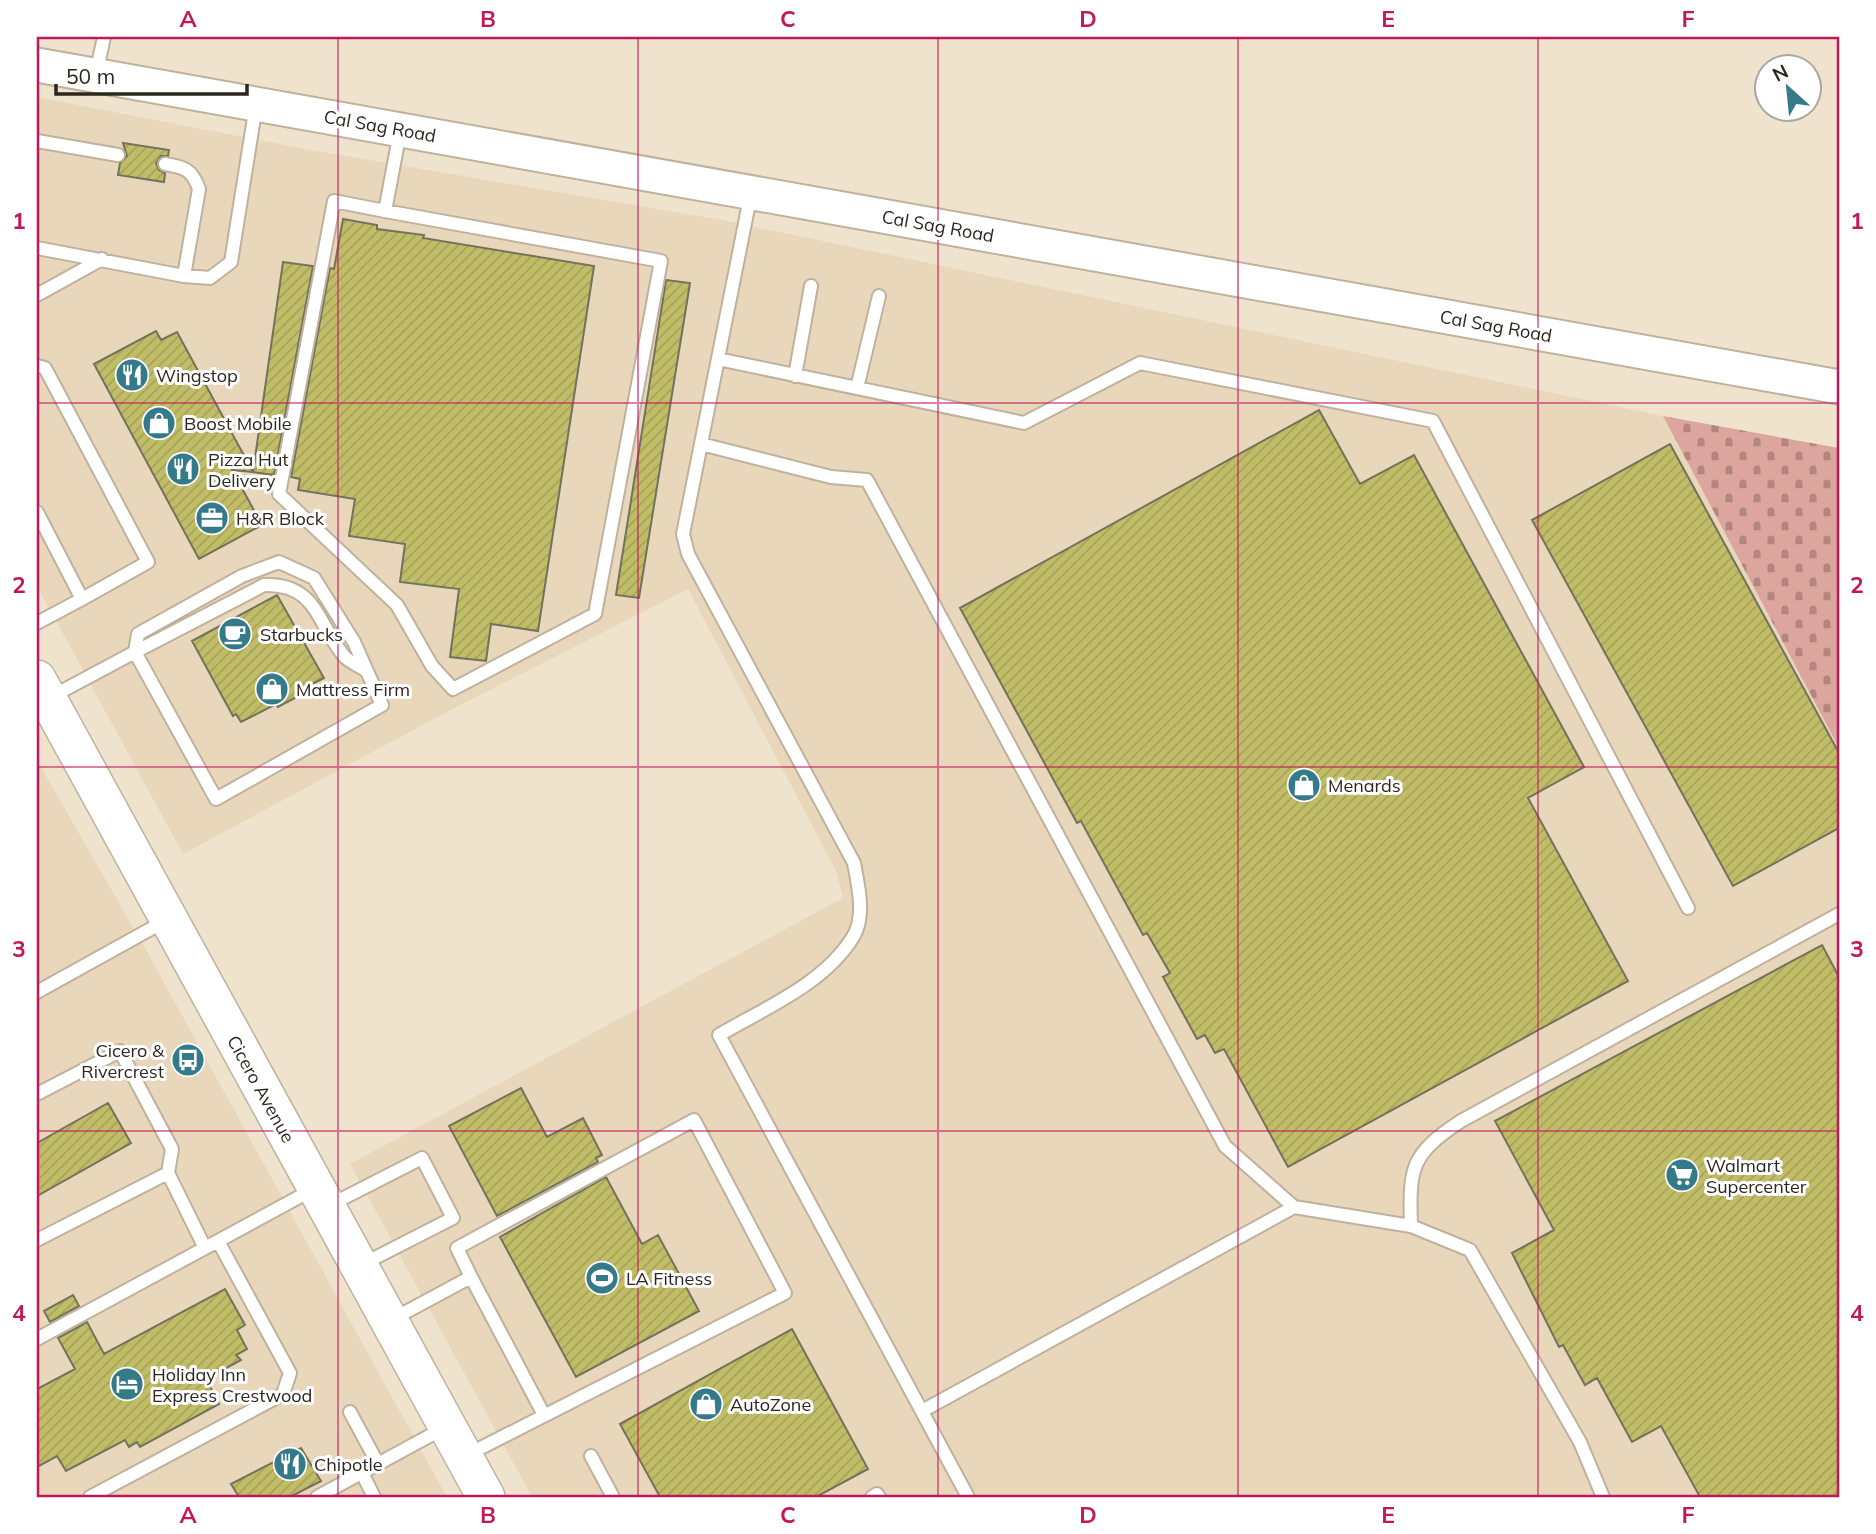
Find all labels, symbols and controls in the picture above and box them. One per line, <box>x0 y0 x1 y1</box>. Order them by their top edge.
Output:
text: A <box>179 4 197 33</box>
text: B <box>480 4 496 33</box>
text: C <box>780 4 796 33</box>
text: D <box>1079 4 1097 33</box>
text: E <box>1381 4 1395 33</box>
text: F <box>1681 4 1695 33</box>
scale bar <box>56 52 247 96</box>
north arrow <box>1754 52 1824 122</box>
text: N <box>1768 59 1792 87</box>
text: 50 m <box>66 63 115 89</box>
street label: Cal Sag Road <box>322 105 438 147</box>
street label: Cal Sag Road <box>880 205 996 247</box>
text: 1 <box>12 206 26 235</box>
text: 1 <box>1850 206 1864 235</box>
street label: Cal Sag Road <box>1438 305 1554 347</box>
restaurant icon: Wingstop <box>113 356 151 394</box>
place label: Wingstop <box>156 364 238 387</box>
shop icon: Boost Mobile <box>140 404 178 442</box>
place label: Boost Mobile <box>184 412 292 435</box>
place label: Pizza Hut Delivery <box>208 448 289 492</box>
restaurant icon: Pizza Hut Delivery <box>164 450 202 488</box>
office icon: H&R Block <box>193 499 231 537</box>
place label: H&R Block <box>236 507 325 530</box>
text: 2 <box>12 570 26 599</box>
text: 2 <box>1850 570 1864 599</box>
cafe icon: Starbucks <box>216 615 254 653</box>
place label: Starbucks <box>260 623 343 646</box>
shop icon: Mattress Firm <box>253 670 291 708</box>
place label: Mattress Firm <box>296 678 410 701</box>
shop icon: Menards <box>1285 766 1323 804</box>
place label: Menards <box>1328 774 1401 797</box>
text: 3 <box>12 934 26 963</box>
text: 3 <box>1850 934 1864 963</box>
street label: Cicero Avenue <box>222 1031 300 1147</box>
place label: Cicero & Rivercrest <box>81 1039 165 1083</box>
bus stop icon: Cicero & Rivercrest <box>169 1041 207 1079</box>
place label: Walmart Supercenter <box>1706 1154 1807 1198</box>
supermarket icon: Walmart Supercenter <box>1663 1156 1701 1194</box>
sports icon: LA Fitness <box>583 1259 621 1297</box>
place label: LA Fitness <box>626 1267 712 1290</box>
text: 4 <box>12 1298 26 1327</box>
text: 4 <box>1850 1298 1864 1327</box>
place label: Holiday Inn Express Crestwood <box>152 1363 312 1407</box>
hotel icon: Holiday Inn Express Crestwood <box>108 1365 146 1403</box>
shop icon: AutoZone <box>687 1385 725 1423</box>
place label: AutoZone <box>730 1393 811 1416</box>
restaurant icon: Chipotle <box>271 1445 309 1483</box>
place label: Chipotle <box>314 1453 383 1476</box>
text: A <box>179 1500 197 1529</box>
text: B <box>480 1500 496 1529</box>
text: C <box>780 1500 796 1529</box>
text: D <box>1079 1500 1097 1529</box>
text: E <box>1381 1500 1395 1529</box>
text: F <box>1681 1500 1695 1529</box>

